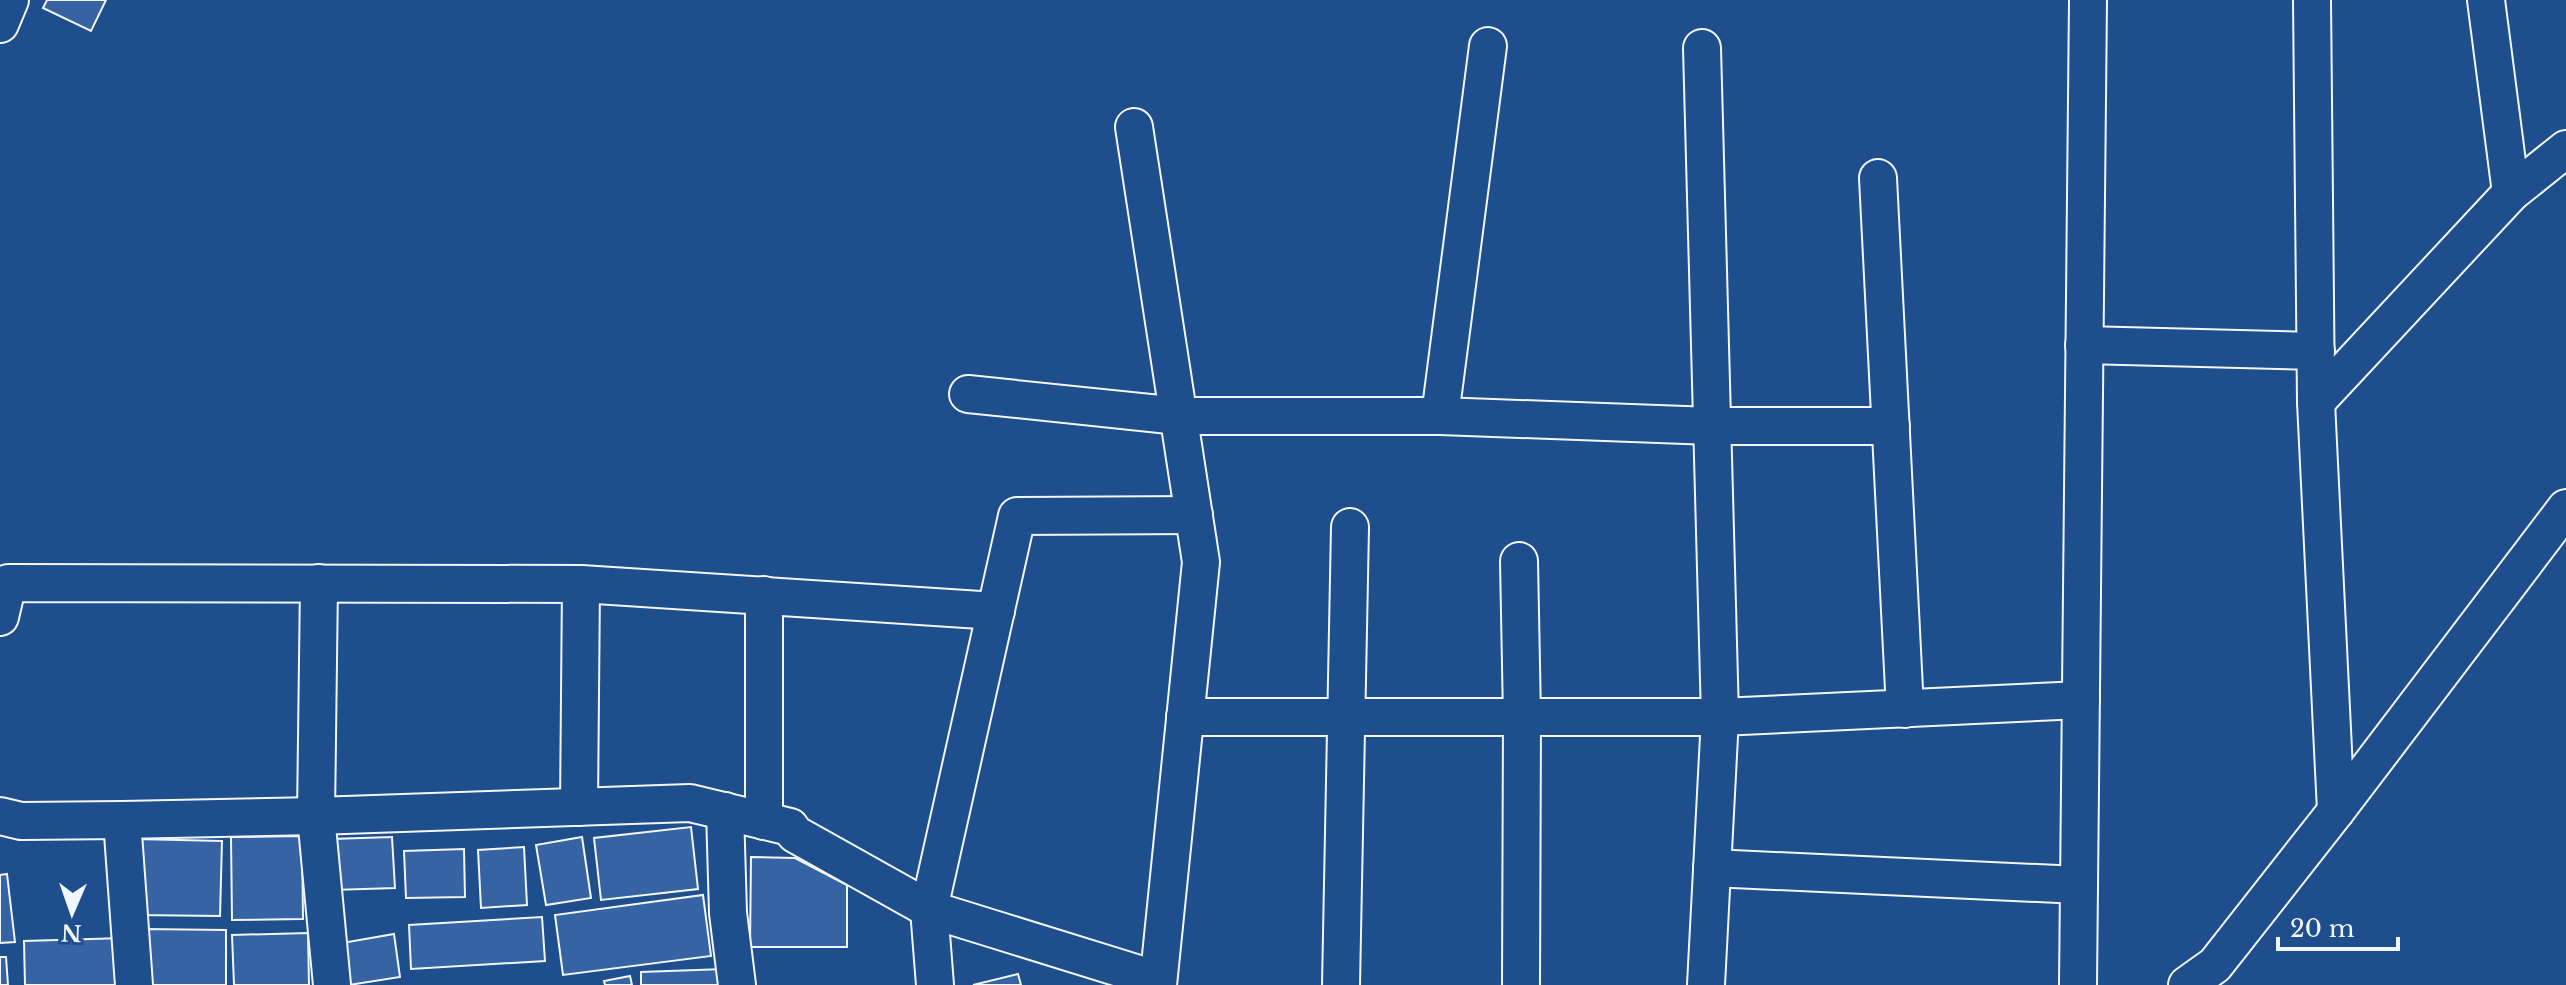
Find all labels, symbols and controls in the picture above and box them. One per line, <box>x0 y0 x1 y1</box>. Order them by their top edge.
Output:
north arrow <box>32 873 112 953</box>
scale bar <box>2278 901 2398 951</box>
text: 20 m <box>2290 914 2355 943</box>
text: N <box>60 919 82 946</box>

